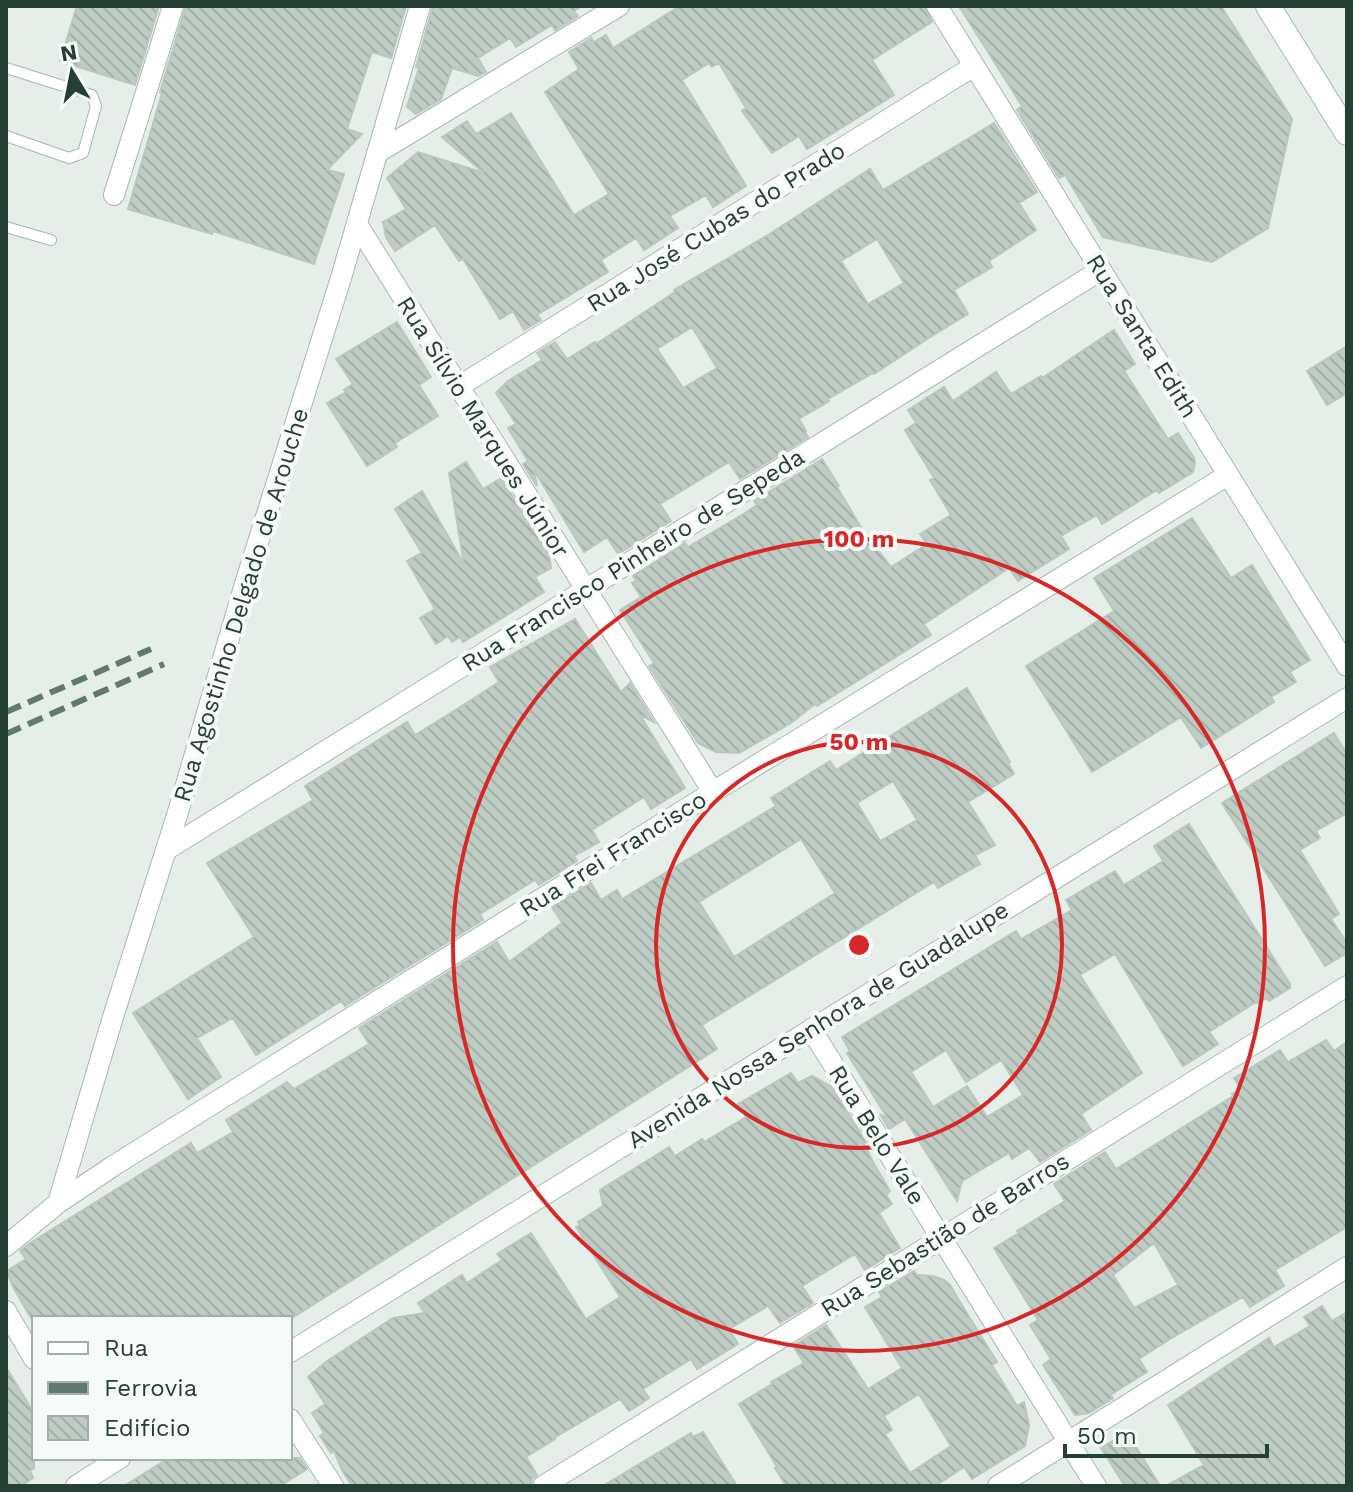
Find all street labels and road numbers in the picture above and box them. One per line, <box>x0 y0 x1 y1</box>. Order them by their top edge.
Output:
street label: Rua José Cubas do Prado <box>582 136 850 318</box>
street label: Rua Santa Edith <box>1080 249 1204 423</box>
street label: Rua Sílvio Marques Júnior <box>391 291 575 563</box>
street label: Rua Agostinho Delgado de Arouche <box>168 405 314 805</box>
street label: Rua Francisco Pinheiro de Sepeda <box>457 443 809 677</box>
street label: Rua Frei Francisco <box>514 785 712 923</box>
street label: Avenida Nossa Senhora de Guadalupe <box>622 896 1014 1154</box>
street label: Rua Belo Vale <box>823 1060 931 1210</box>
street label: Rua Sebastião de Barros <box>816 1147 1074 1323</box>

